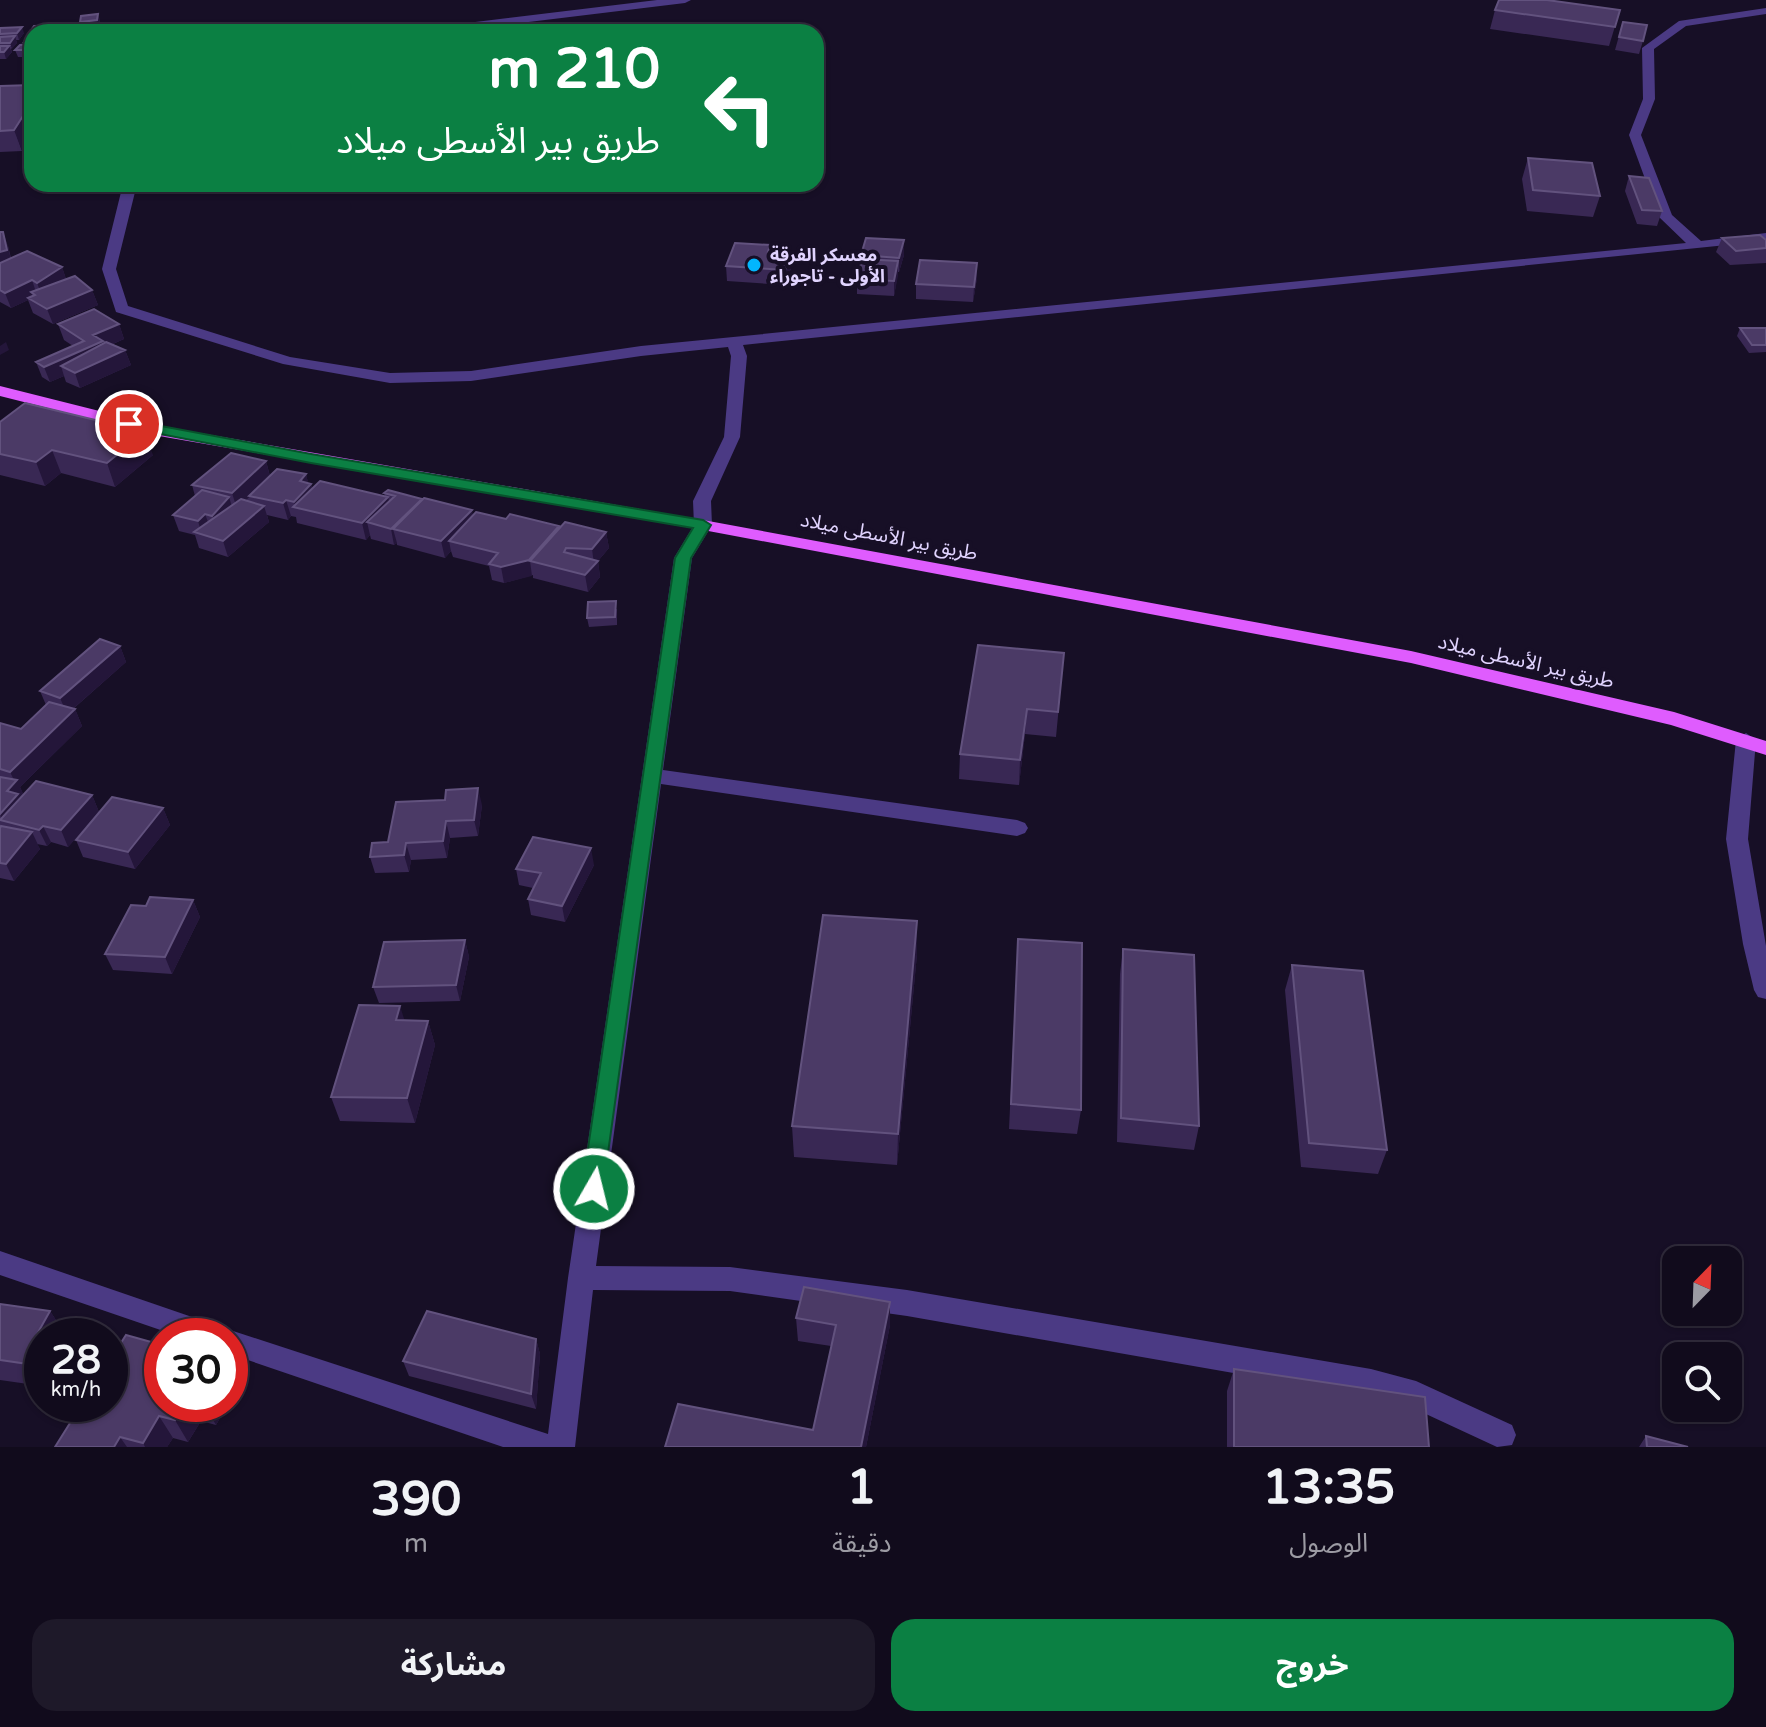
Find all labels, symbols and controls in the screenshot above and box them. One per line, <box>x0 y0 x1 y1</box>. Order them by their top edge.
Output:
text: 210 m <box>489 36 660 103</box>
icon: left <box>688 56 792 160</box>
text: طريق بير الأسطى ميلاد <box>336 120 660 163</box>
place label: معسكر الفرقة الأولى - تاجوراء <box>770 244 885 287</box>
marker: معسكر الفرقة الأولى - تاجوراء <box>745 256 763 274</box>
pin <box>95 390 163 458</box>
icon: arrive <box>107 402 151 446</box>
street label: طريق بير الأسطى ميلاد <box>798 508 980 566</box>
street label: طريق بير الأسطى ميلاد <box>1436 630 1616 694</box>
position arrow <box>552 1147 636 1231</box>
north arrow <box>1662 1246 1742 1326</box>
map controls <box>1662 1246 1742 1422</box>
speed limit sign: 30 <box>144 1318 248 1422</box>
text: 28 <box>51 1336 101 1384</box>
button: search <box>1662 1342 1742 1422</box>
text: km/h <box>51 1378 101 1402</box>
text: 1 <box>847 1459 877 1517</box>
text: 13:35 <box>1262 1459 1395 1517</box>
text: 390 <box>371 1471 461 1529</box>
text: m <box>404 1528 428 1559</box>
text: دقيقة <box>832 1528 891 1559</box>
text: الوصول <box>1289 1528 1368 1559</box>
button: مشاركة <box>32 1619 875 1711</box>
button: خروج <box>891 1619 1734 1711</box>

